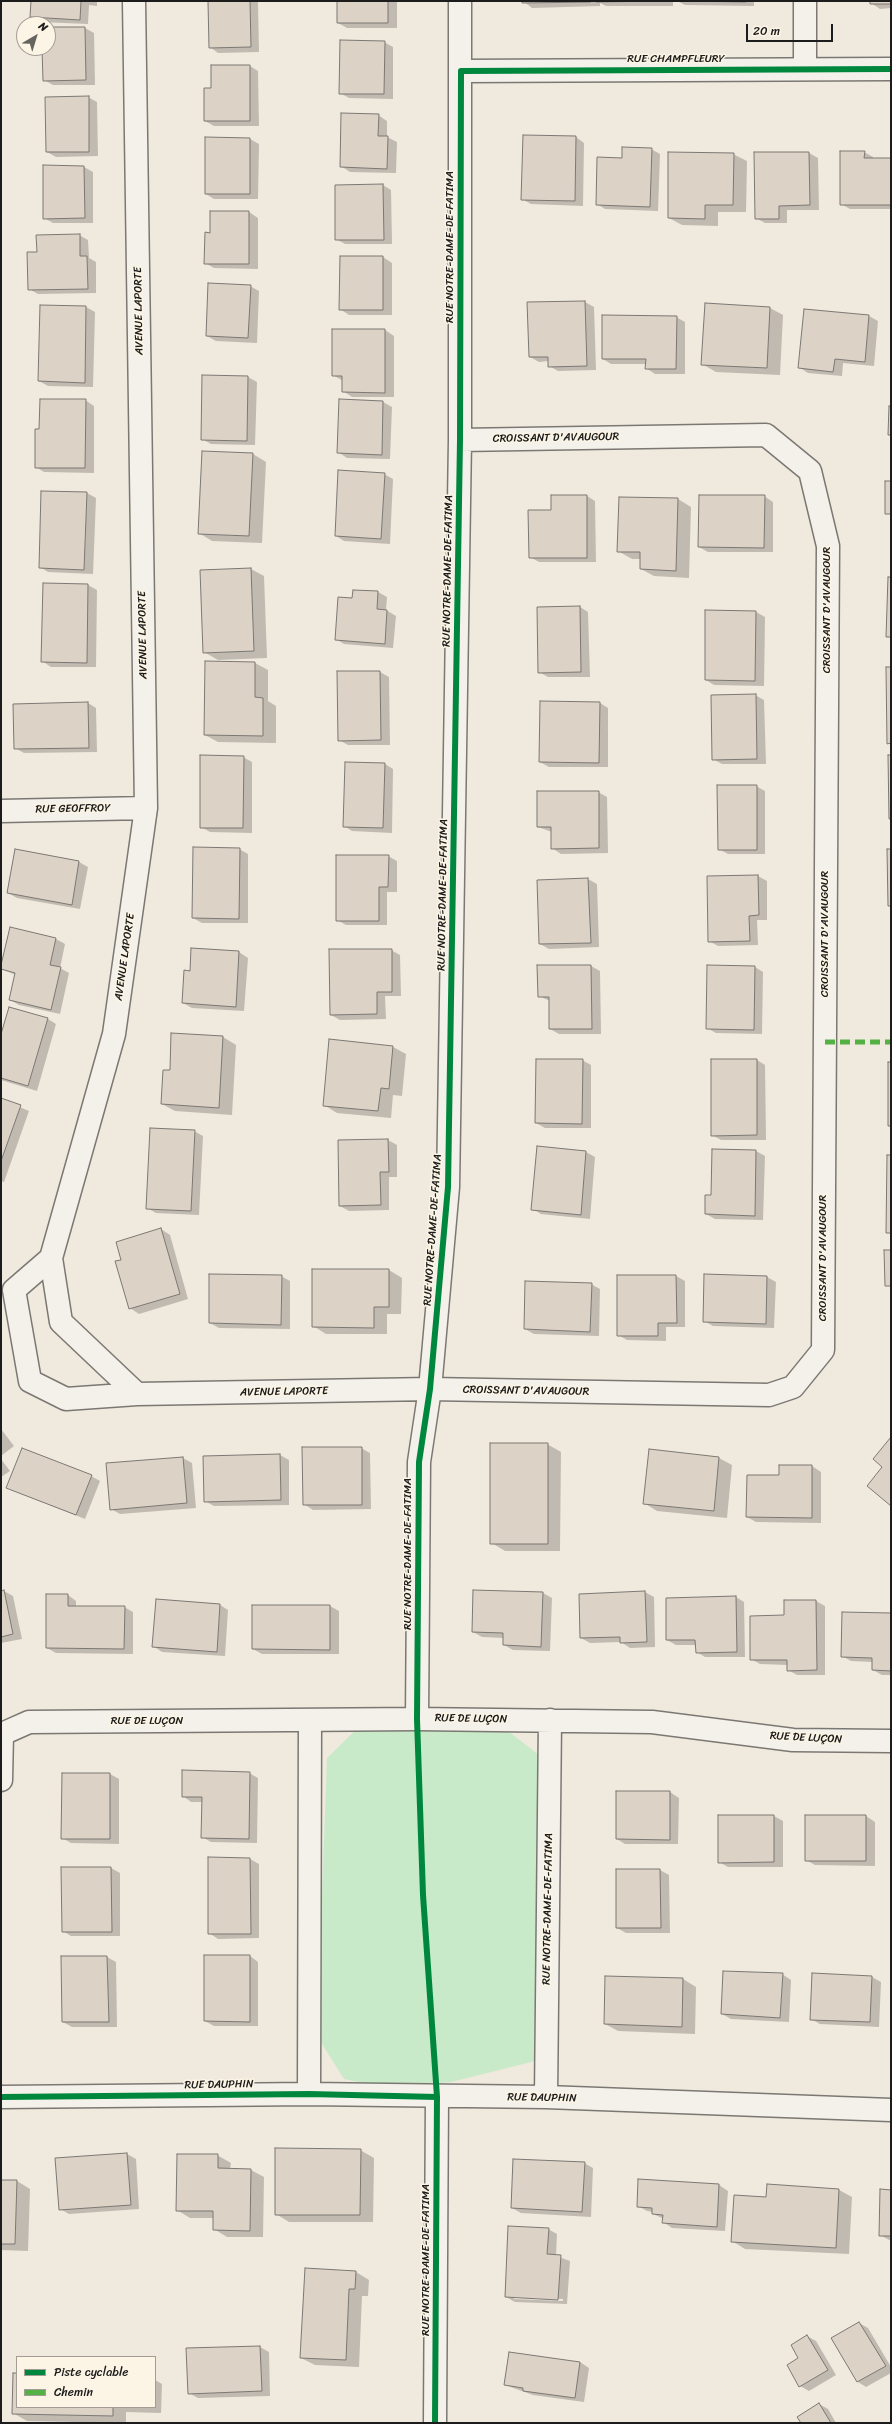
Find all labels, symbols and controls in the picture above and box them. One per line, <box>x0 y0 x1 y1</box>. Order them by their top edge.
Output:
north arrow <box>16 16 56 56</box>
scale bar <box>748 16 835 42</box>
text: N <box>34 17 52 37</box>
text: 20 m <box>753 20 780 42</box>
street label: RUE CHAMPFLEURY <box>627 52 725 66</box>
street label: RUE NOTRE-DAME-DE-FATIMA <box>443 171 457 323</box>
street label: AVENUE LAPORTE <box>132 267 146 355</box>
street label: CROISSANT D'AVAUGOUR <box>493 430 619 446</box>
street label: RUE NOTRE-DAME-DE-FATIMA <box>440 495 456 647</box>
street label: CROISSANT D'AVAUGOUR <box>820 547 834 673</box>
street label: AVENUE LAPORTE <box>136 591 150 679</box>
street label: RUE GEOFFROY <box>35 802 111 816</box>
street label: RUE NOTRE-DAME-DE-FATIMA <box>435 819 451 971</box>
street label: CROISSANT D'AVAUGOUR <box>818 871 832 997</box>
street label: AVENUE LAPORTE <box>112 912 138 1002</box>
street label: RUE NOTRE-DAME-DE-FATIMA <box>421 1154 445 1306</box>
street label: CROISSANT D'AVAUGOUR <box>816 1195 830 1321</box>
street label: CROISSANT D'AVAUGOUR <box>463 1383 589 1399</box>
street label: AVENUE LAPORTE <box>240 1385 328 1399</box>
street label: RUE NOTRE-DAME-DE-FATIMA <box>401 1478 415 1630</box>
street label: RUE DE LUÇON <box>435 1712 507 1726</box>
street label: RUE DE LUÇON <box>111 1714 183 1728</box>
street label: RUE DE LUÇON <box>769 1730 843 1746</box>
street label: RUE NOTRE-DAME-DE-FATIMA <box>540 1833 556 1985</box>
street label: RUE DAUPHIN <box>184 2078 254 2092</box>
street label: RUE DAUPHIN <box>507 2091 577 2105</box>
street label: RUE NOTRE-DAME-DE-FATIMA <box>419 2184 433 2336</box>
legend <box>16 2356 156 2408</box>
text: Piste cyclable <box>54 2361 128 2383</box>
text: Chemin <box>54 2381 93 2403</box>

